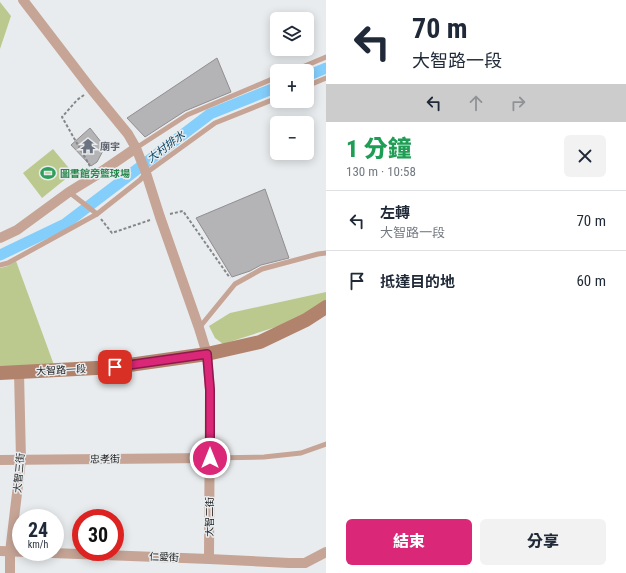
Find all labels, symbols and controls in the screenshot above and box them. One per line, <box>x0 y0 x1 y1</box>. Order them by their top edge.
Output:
map controls <box>270 12 314 160</box>
button: layers <box>270 12 314 56</box>
text: 70 m <box>412 12 468 45</box>
icon: left <box>346 16 398 68</box>
text: 大智路一段 <box>412 50 502 71</box>
button: + <box>270 64 314 108</box>
icon: left <box>423 92 445 114</box>
icon: ahead <box>465 92 487 114</box>
icon: right <box>507 92 529 114</box>
button: − <box>270 116 314 160</box>
water label: 大村排水 <box>145 128 188 165</box>
text: 1 分鐘 <box>346 135 412 163</box>
button: close <box>564 135 606 177</box>
temple icon: 廟宇 <box>79 137 97 155</box>
place label: 廟宇 <box>100 141 120 152</box>
sports icon: 圖書館旁籃球場 <box>39 164 57 182</box>
text: 130 m · 10:58 <box>346 164 416 179</box>
place label: 圖書館旁籃球場 <box>60 168 130 179</box>
text: 左轉 <box>380 204 410 222</box>
icon: left <box>346 210 368 232</box>
text: 70 m <box>576 212 606 230</box>
text: 大智路一段 <box>380 225 445 240</box>
icon: arrive <box>346 270 368 292</box>
text: 60 m <box>576 272 606 290</box>
text: 抵達目的地 <box>380 273 455 291</box>
pin <box>98 350 132 384</box>
icon: arrive <box>104 356 126 378</box>
street label: 大智路一段 <box>36 363 86 377</box>
position arrow <box>189 437 231 479</box>
street label: 大智三街 <box>12 453 26 493</box>
street label: 忠孝街 <box>90 453 120 465</box>
street label: 大智二街 <box>204 497 215 537</box>
speed limit sign: 30 <box>72 509 124 561</box>
text: 24 <box>28 518 48 542</box>
button: 結束 <box>346 519 472 565</box>
button: 分享 <box>480 519 606 565</box>
text: km/h <box>28 539 48 550</box>
street label: 仁愛街 <box>149 551 179 563</box>

